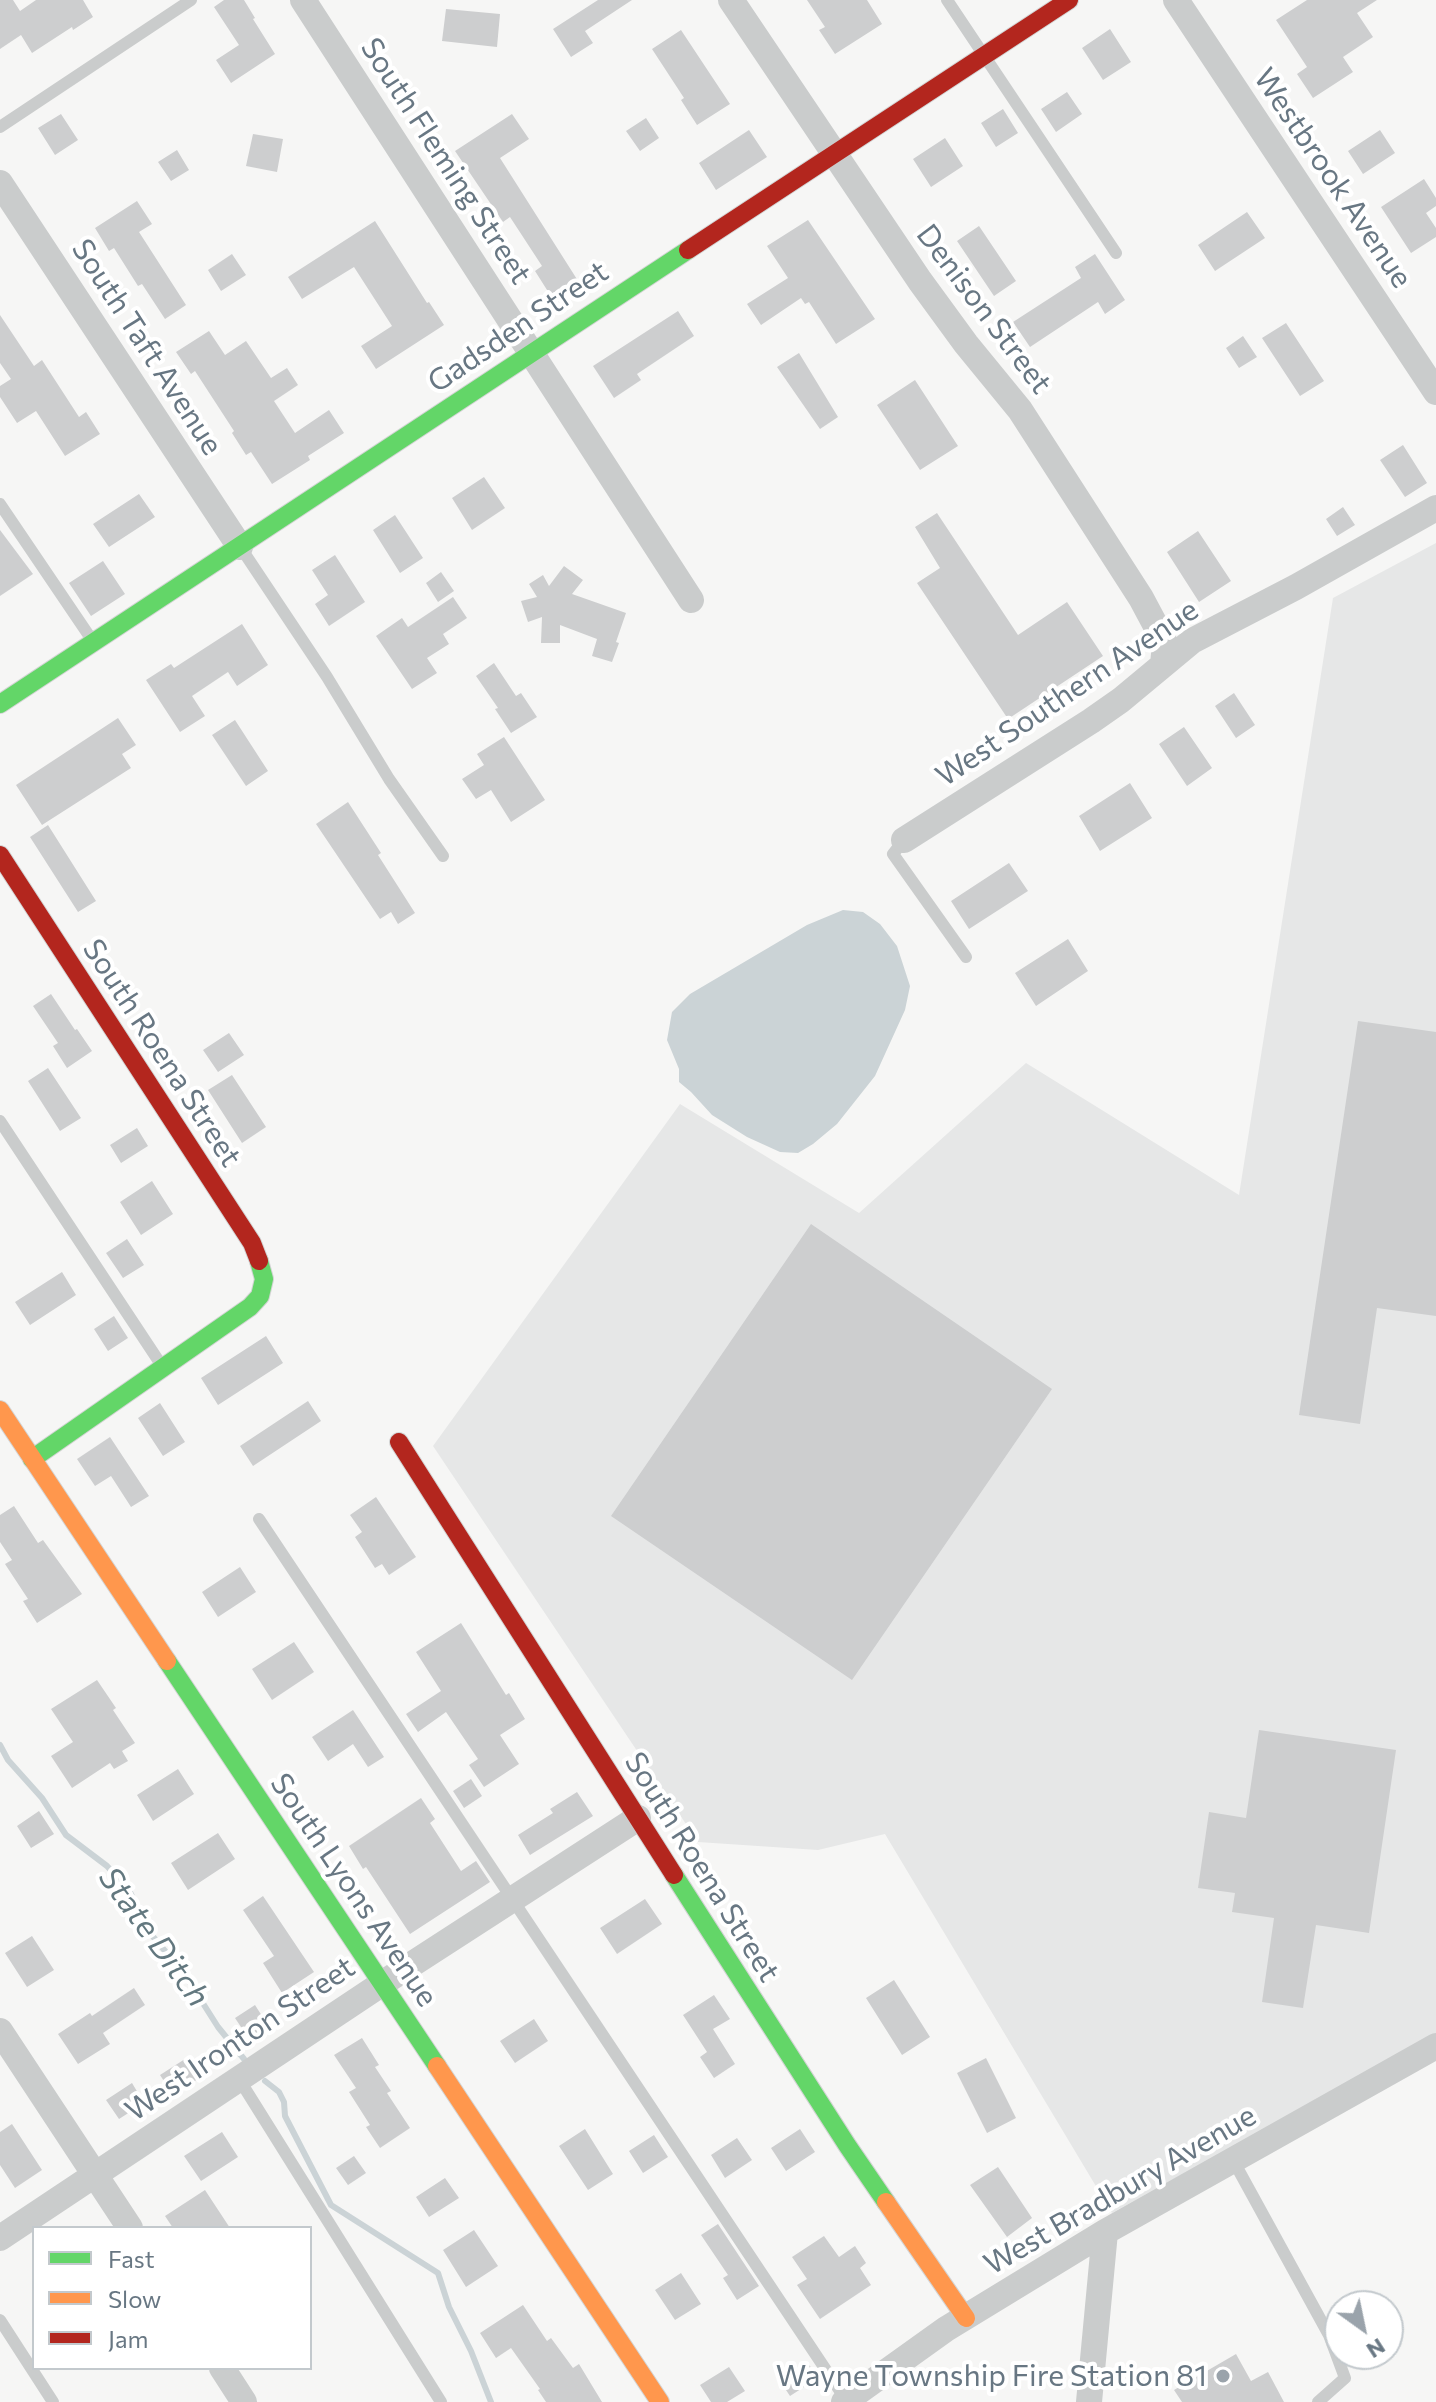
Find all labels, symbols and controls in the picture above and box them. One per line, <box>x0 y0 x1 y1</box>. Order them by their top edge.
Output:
street label: South Fleming Street <box>353 31 539 291</box>
street label: Westbrook Avenue <box>1246 61 1420 295</box>
street label: Denison Street <box>909 217 1059 401</box>
street label: South Taft Avenue <box>64 232 230 462</box>
street label: Gadsden Street <box>421 253 615 401</box>
street label: West Southern Avenue <box>929 592 1205 794</box>
street label: South Roena Street <box>75 933 249 1173</box>
street label: South Roena Street <box>617 1746 787 1988</box>
street label: South Lyons Avenue <box>263 1767 445 2013</box>
water label: State Ditch <box>91 1860 217 2014</box>
street label: West Ironton Street <box>119 1949 361 2129</box>
street label: West Bradbury Avenue <box>978 2097 1262 2283</box>
legend <box>32 2226 312 2370</box>
text: Fast <box>108 2244 155 2273</box>
text: Slow <box>108 2284 161 2313</box>
north arrow <box>1324 2290 1404 2370</box>
text: Jam <box>108 2324 148 2353</box>
text: N <box>1362 2333 1391 2365</box>
place label: Wayne Township Fire Station 81 <box>776 2358 1207 2394</box>
marker: Wayne Township Fire Station 81 <box>1214 2367 1232 2385</box>

